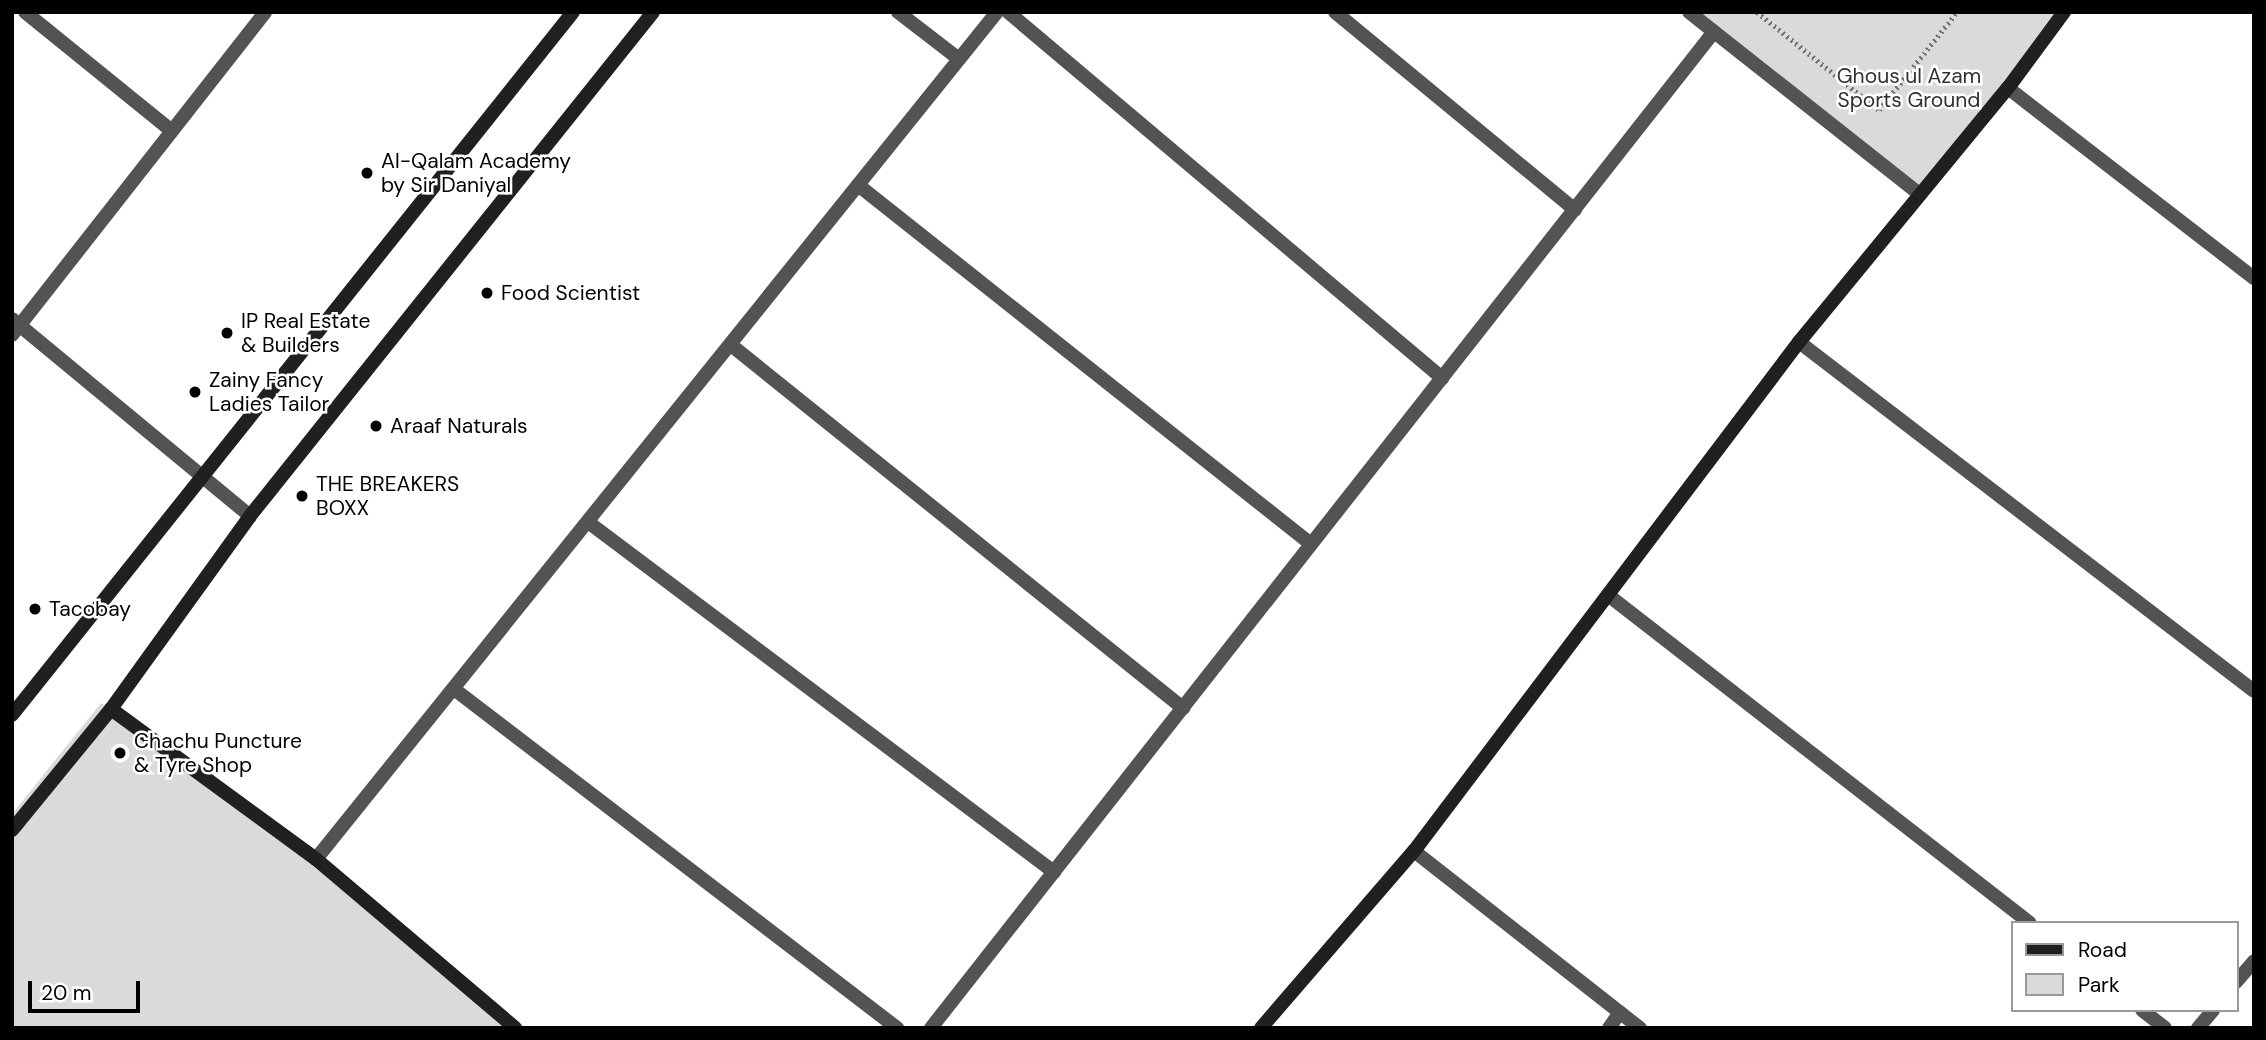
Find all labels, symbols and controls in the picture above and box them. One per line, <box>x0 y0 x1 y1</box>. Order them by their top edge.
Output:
park label: Ghous ul Azam Sports Ground <box>1837 63 1981 113</box>
place label: Al-Qalam Academy by Sir Daniyal <box>381 148 571 198</box>
marker: Al-Qalam Academy by Sir Daniyal <box>359 165 375 181</box>
place label: Food Scientist <box>501 280 640 306</box>
marker: Food Scientist <box>479 285 495 301</box>
place label: IP Real Estate & Builders <box>241 308 370 358</box>
marker: IP Real Estate & Builders <box>219 325 235 341</box>
place label: Zainy Fancy Ladies Tailor <box>209 367 329 417</box>
marker: Zainy Fancy Ladies Tailor <box>187 384 203 400</box>
place label: Araaf Naturals <box>390 413 528 439</box>
marker: Araaf Naturals <box>368 418 384 434</box>
place label: THE BREAKERS BOXX <box>316 471 459 521</box>
marker: THE BREAKERS BOXX <box>294 488 310 504</box>
place label: Tacobay <box>49 596 131 622</box>
marker: Tacobay <box>27 601 43 617</box>
place label: Chachu Puncture & Tyre Shop <box>134 728 302 778</box>
marker: Chachu Puncture & Tyre Shop <box>112 745 128 761</box>
legend <box>2010 921 2238 1012</box>
text: Road <box>2078 936 2127 964</box>
scale bar <box>32 967 144 1011</box>
text: Park <box>2078 971 2119 999</box>
text: 20 m <box>41 979 92 1007</box>

